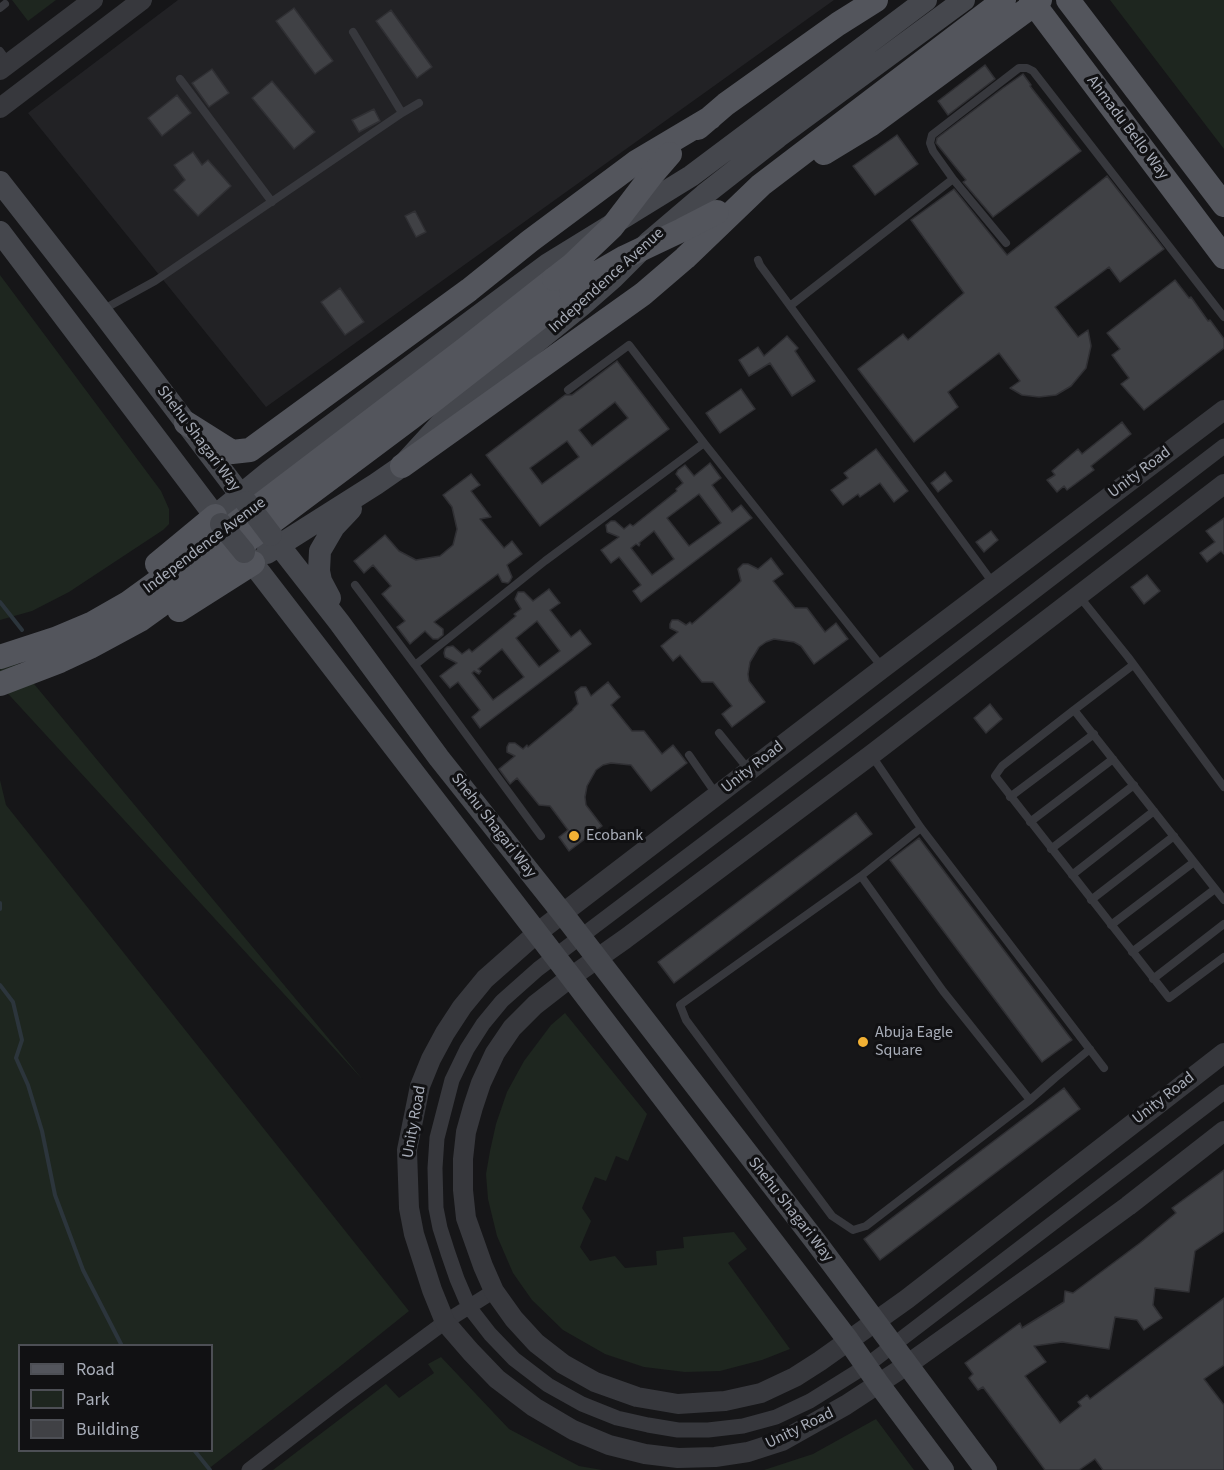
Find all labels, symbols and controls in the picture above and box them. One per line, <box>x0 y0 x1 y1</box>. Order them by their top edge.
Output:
street label: Ahmadu Bello Way <box>1082 72 1172 184</box>
street label: Independence Avenue <box>545 224 669 338</box>
street label: Shehu Shagari Way <box>152 382 244 496</box>
street label: Unity Road <box>1105 443 1175 503</box>
street label: Independence Avenue <box>140 494 270 598</box>
street label: Unity Road <box>718 738 788 798</box>
street label: Shehu Shagari Way <box>446 770 540 882</box>
place label: Ecobank <box>586 826 643 846</box>
marker: Ecobank <box>567 829 581 843</box>
place label: Abuja Eagle Square <box>875 1023 953 1061</box>
marker: Abuja Eagle Square <box>856 1035 870 1049</box>
street label: Unity Road <box>1129 1069 1199 1129</box>
street label: Unity Road <box>399 1084 431 1160</box>
street label: Shehu Shagari Way <box>743 1154 837 1266</box>
legend <box>18 1344 213 1452</box>
text: Road <box>76 1357 115 1382</box>
text: Park <box>76 1387 110 1412</box>
street label: Unity Road <box>763 1404 837 1454</box>
text: Building <box>76 1417 139 1442</box>

